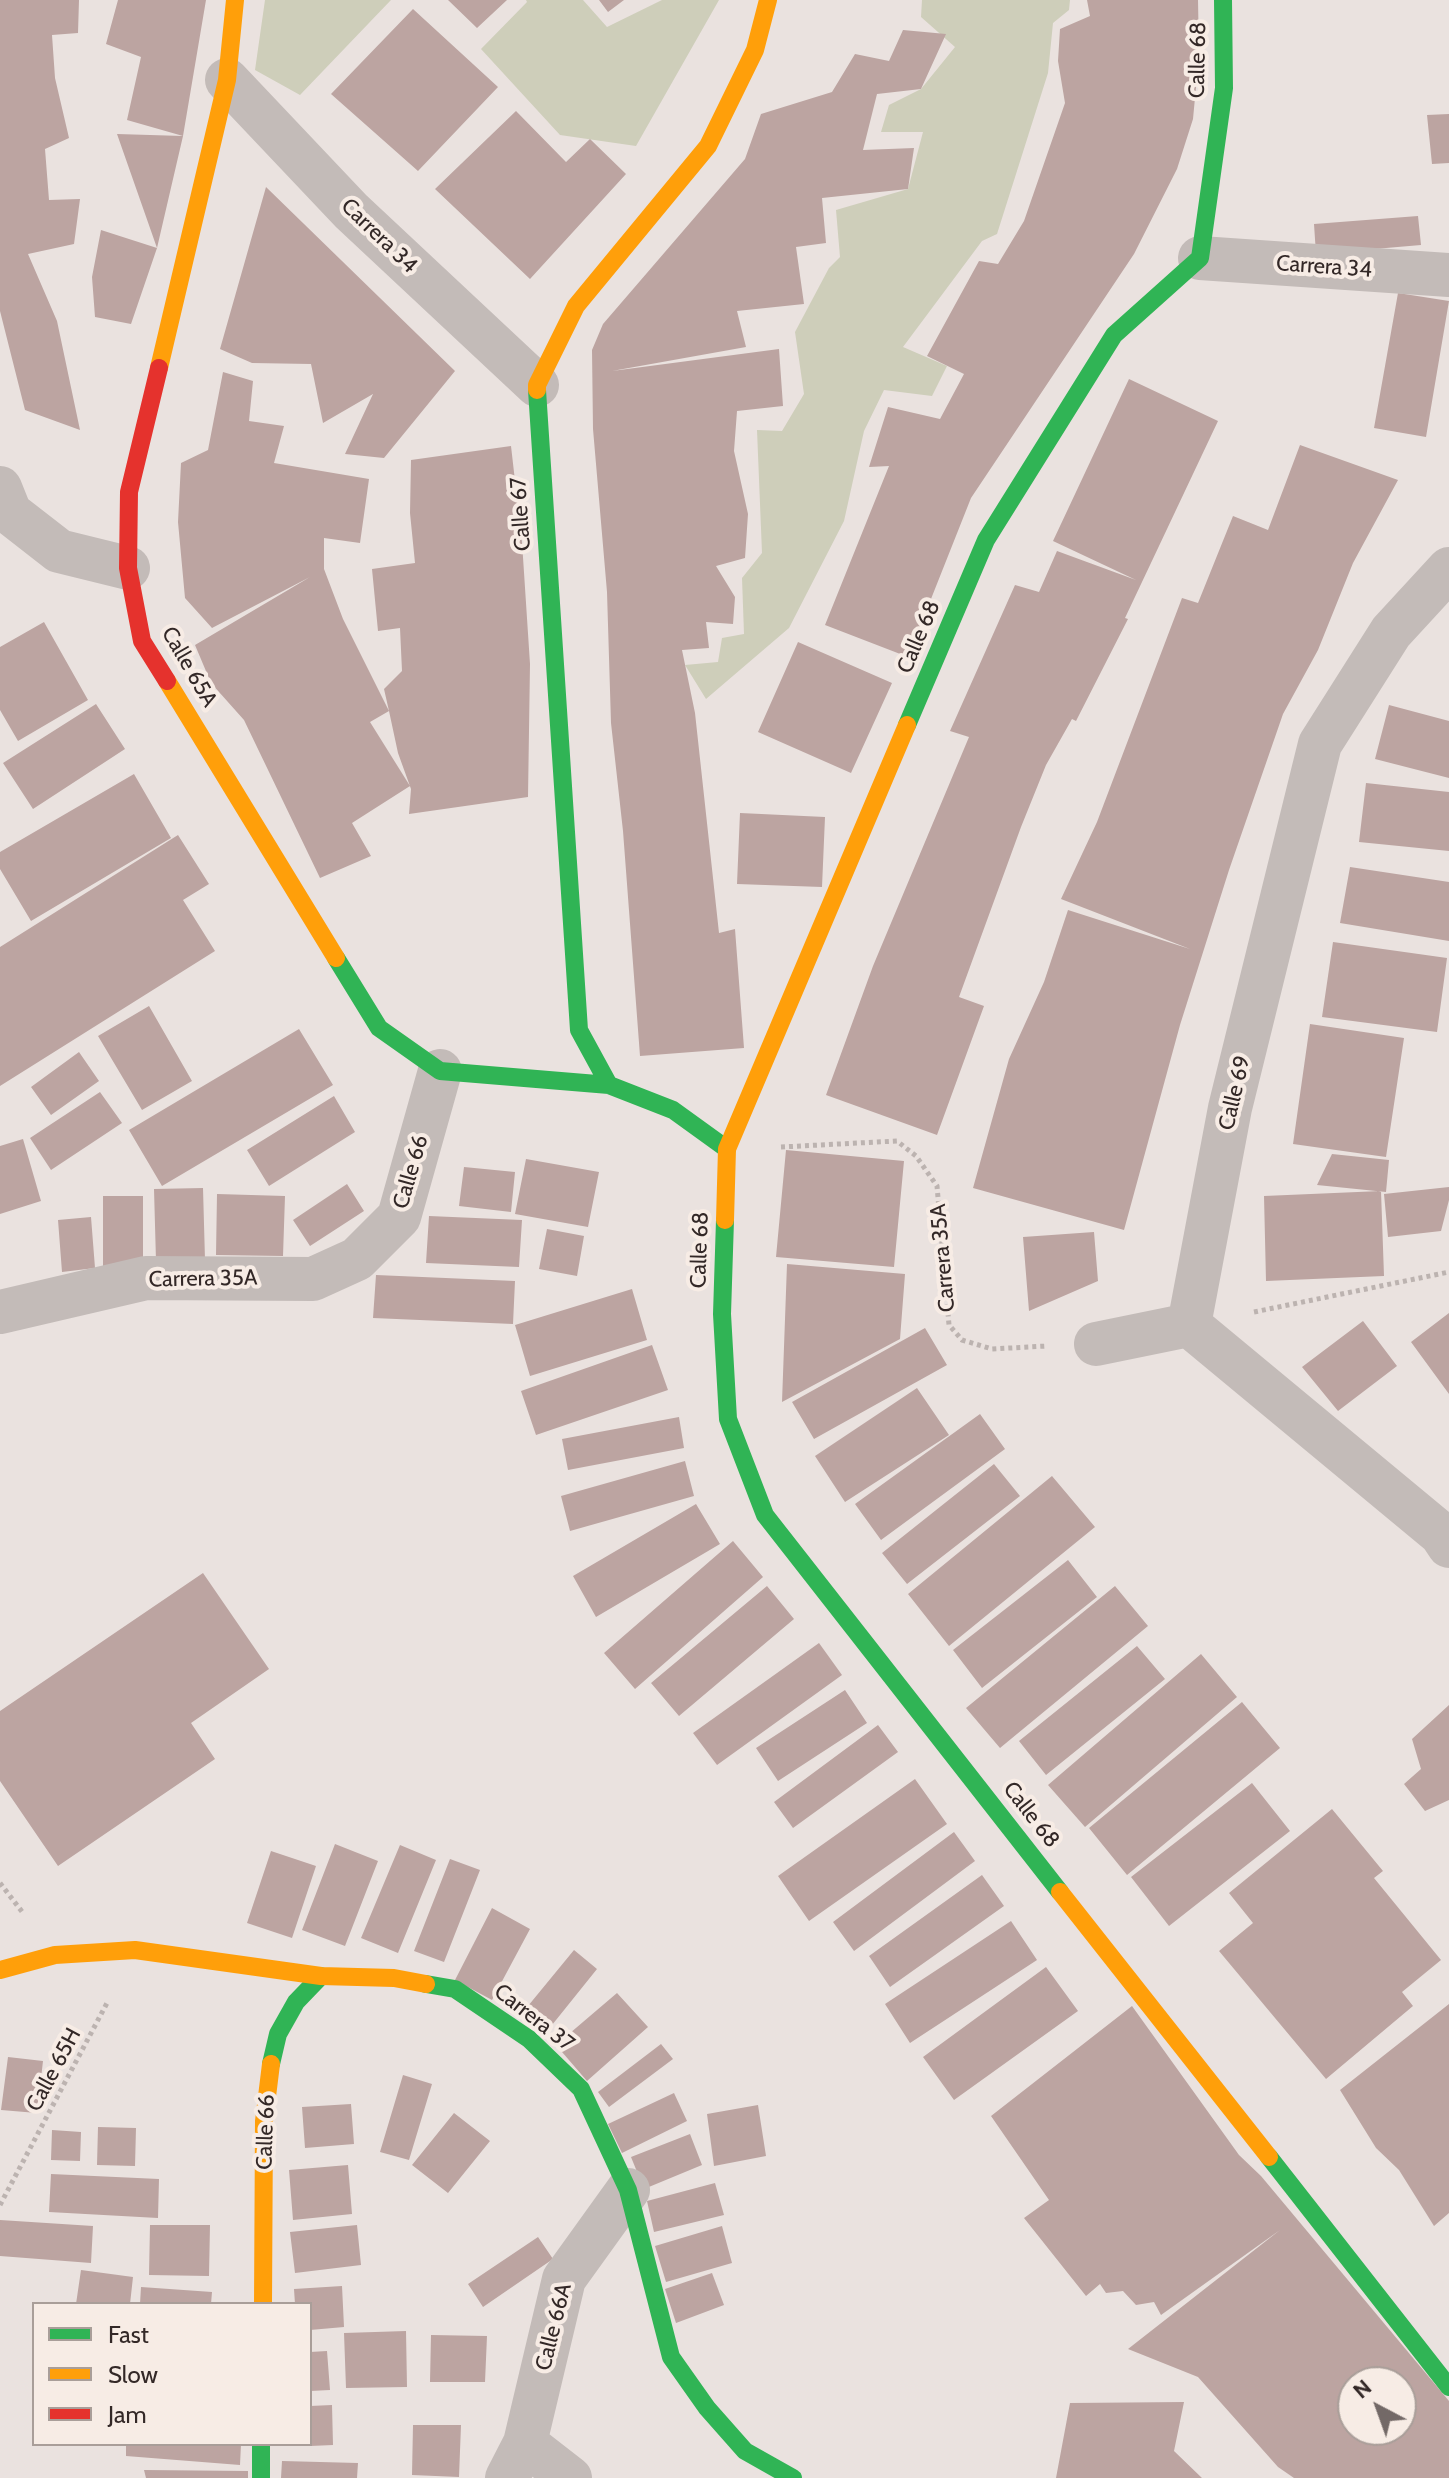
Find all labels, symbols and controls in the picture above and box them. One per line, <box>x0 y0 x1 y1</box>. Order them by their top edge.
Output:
street label: Calle 68 <box>1184 22 1212 98</box>
street label: Carrera 34 <box>335 193 423 279</box>
street label: Carrera 34 <box>1275 250 1373 284</box>
street label: Calle 67 <box>505 476 537 552</box>
street label: Calle 68 <box>892 597 946 677</box>
street label: Calle 65A <box>155 622 223 712</box>
street label: Calle 69 <box>1214 1053 1256 1133</box>
street label: Calle 66 <box>388 1132 434 1212</box>
street label: Carrera 35A <box>925 1203 961 1313</box>
street label: Calle 68 <box>685 1211 715 1289</box>
street label: Carrera 35A <box>148 1265 258 1293</box>
street label: Calle 68 <box>997 1777 1065 1853</box>
street label: Carrera 37 <box>489 1979 579 2057</box>
street label: Calle 65H <box>21 2024 87 2116</box>
street label: Calle 66 <box>251 2094 281 2170</box>
street label: Calle 66A <box>530 2281 578 2373</box>
legend <box>32 2302 312 2446</box>
text: Fast <box>108 2320 149 2349</box>
text: Slow <box>108 2360 158 2389</box>
north arrow <box>1337 2366 1417 2446</box>
text: N <box>1348 2374 1377 2404</box>
text: Jam <box>108 2400 146 2429</box>

